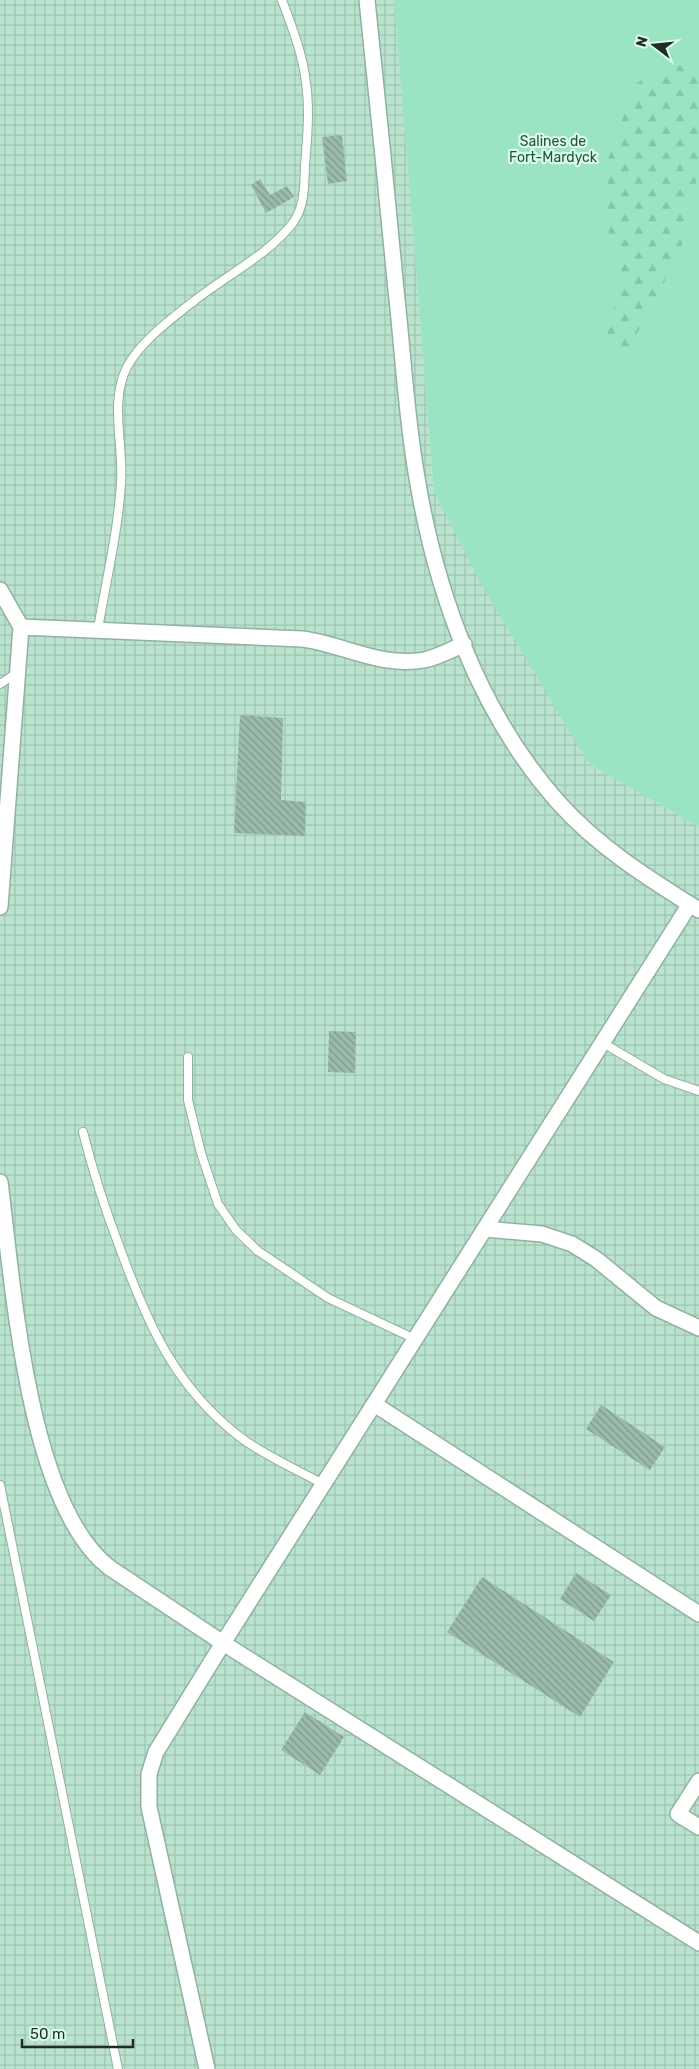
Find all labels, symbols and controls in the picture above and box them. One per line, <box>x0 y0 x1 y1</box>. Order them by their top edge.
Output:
north arrow <box>629 20 679 70</box>
text: N <box>632 34 652 49</box>
park label: Salines de Fort-Mardyck <box>509 133 598 166</box>
scale bar <box>22 2016 134 2048</box>
text: 50 m <box>30 2025 65 2043</box>

